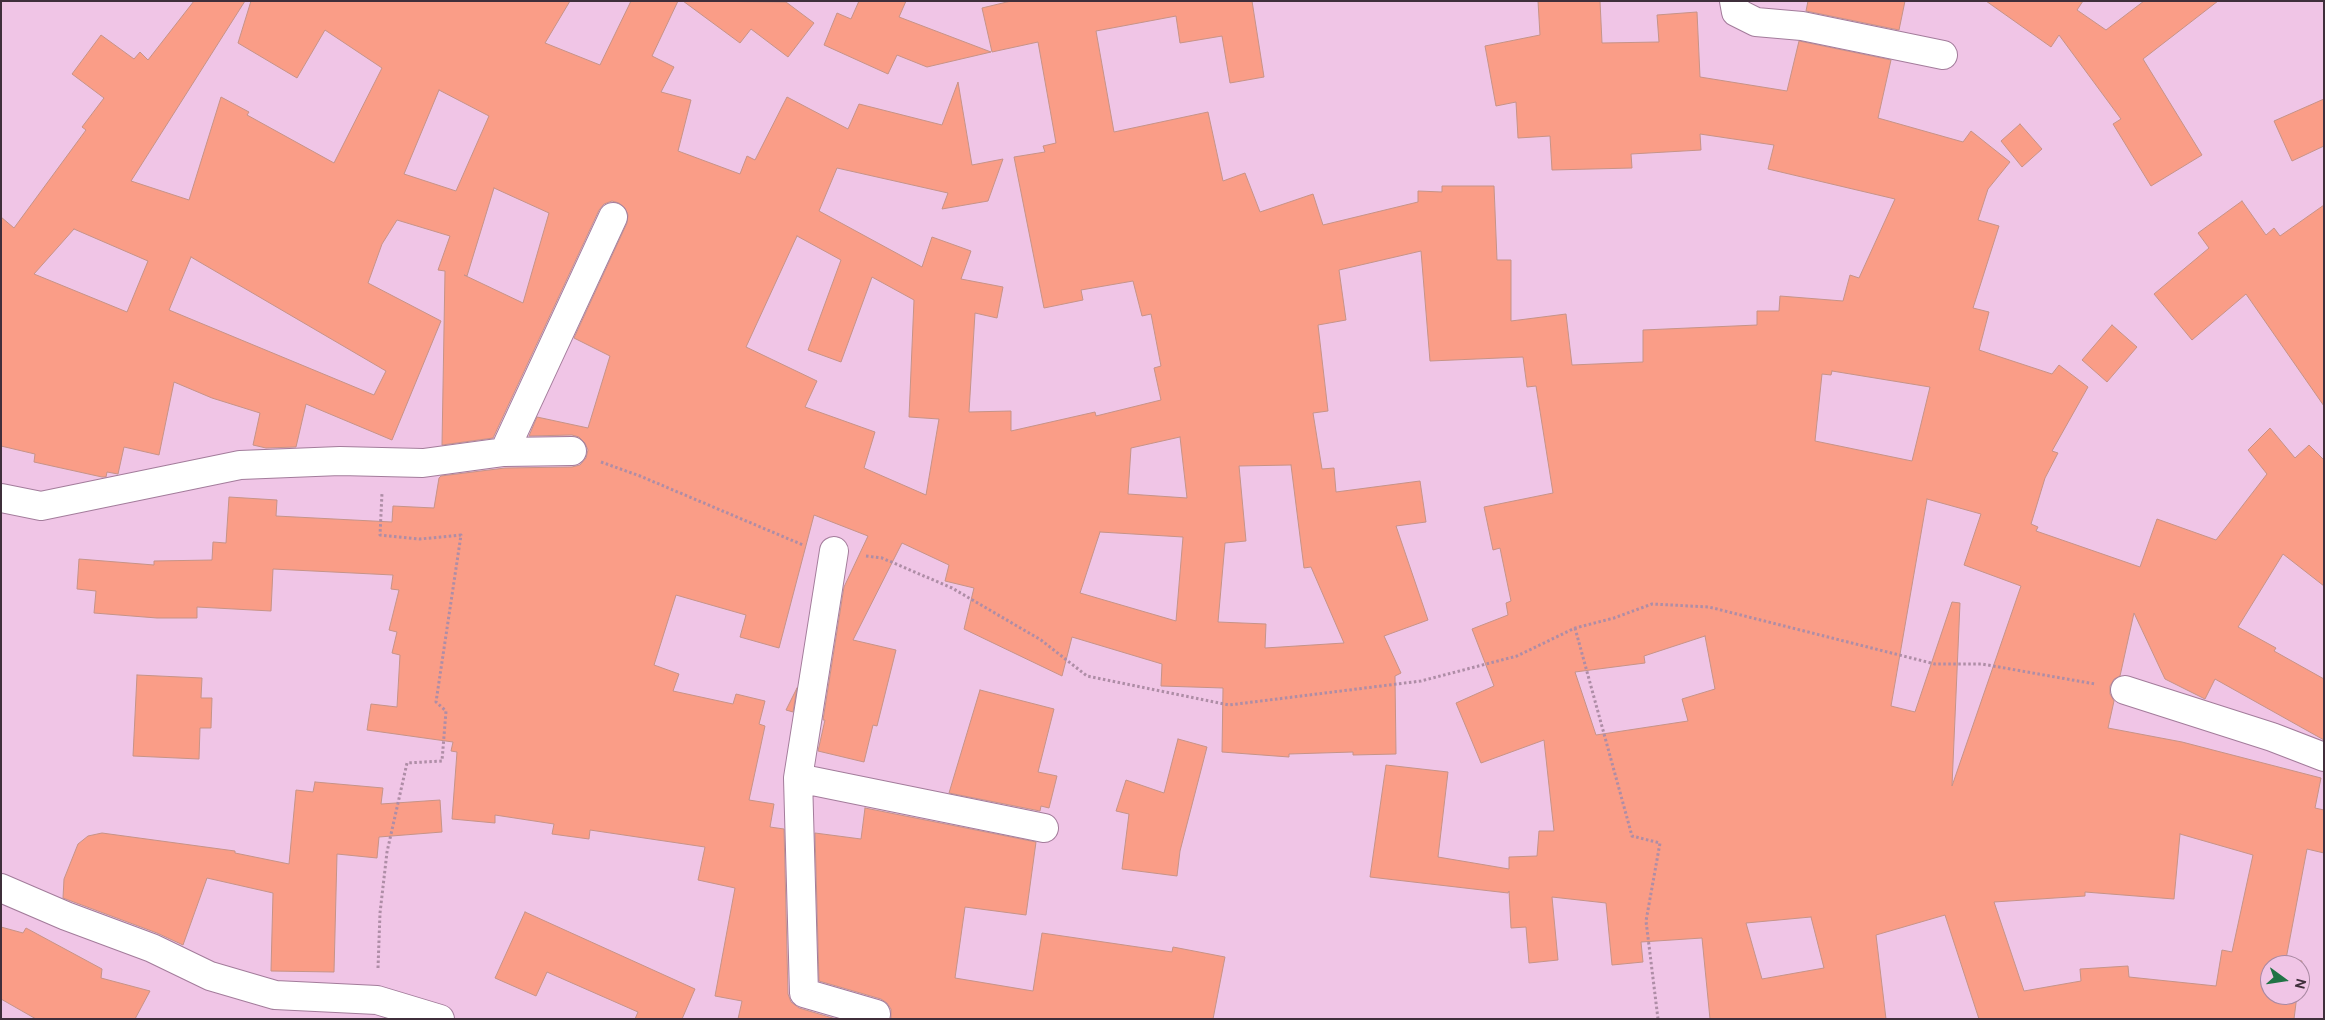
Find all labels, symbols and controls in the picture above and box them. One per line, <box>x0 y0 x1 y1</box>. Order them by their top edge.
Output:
north arrow <box>2260 955 2310 1005</box>
text: N <box>2290 977 2309 990</box>

